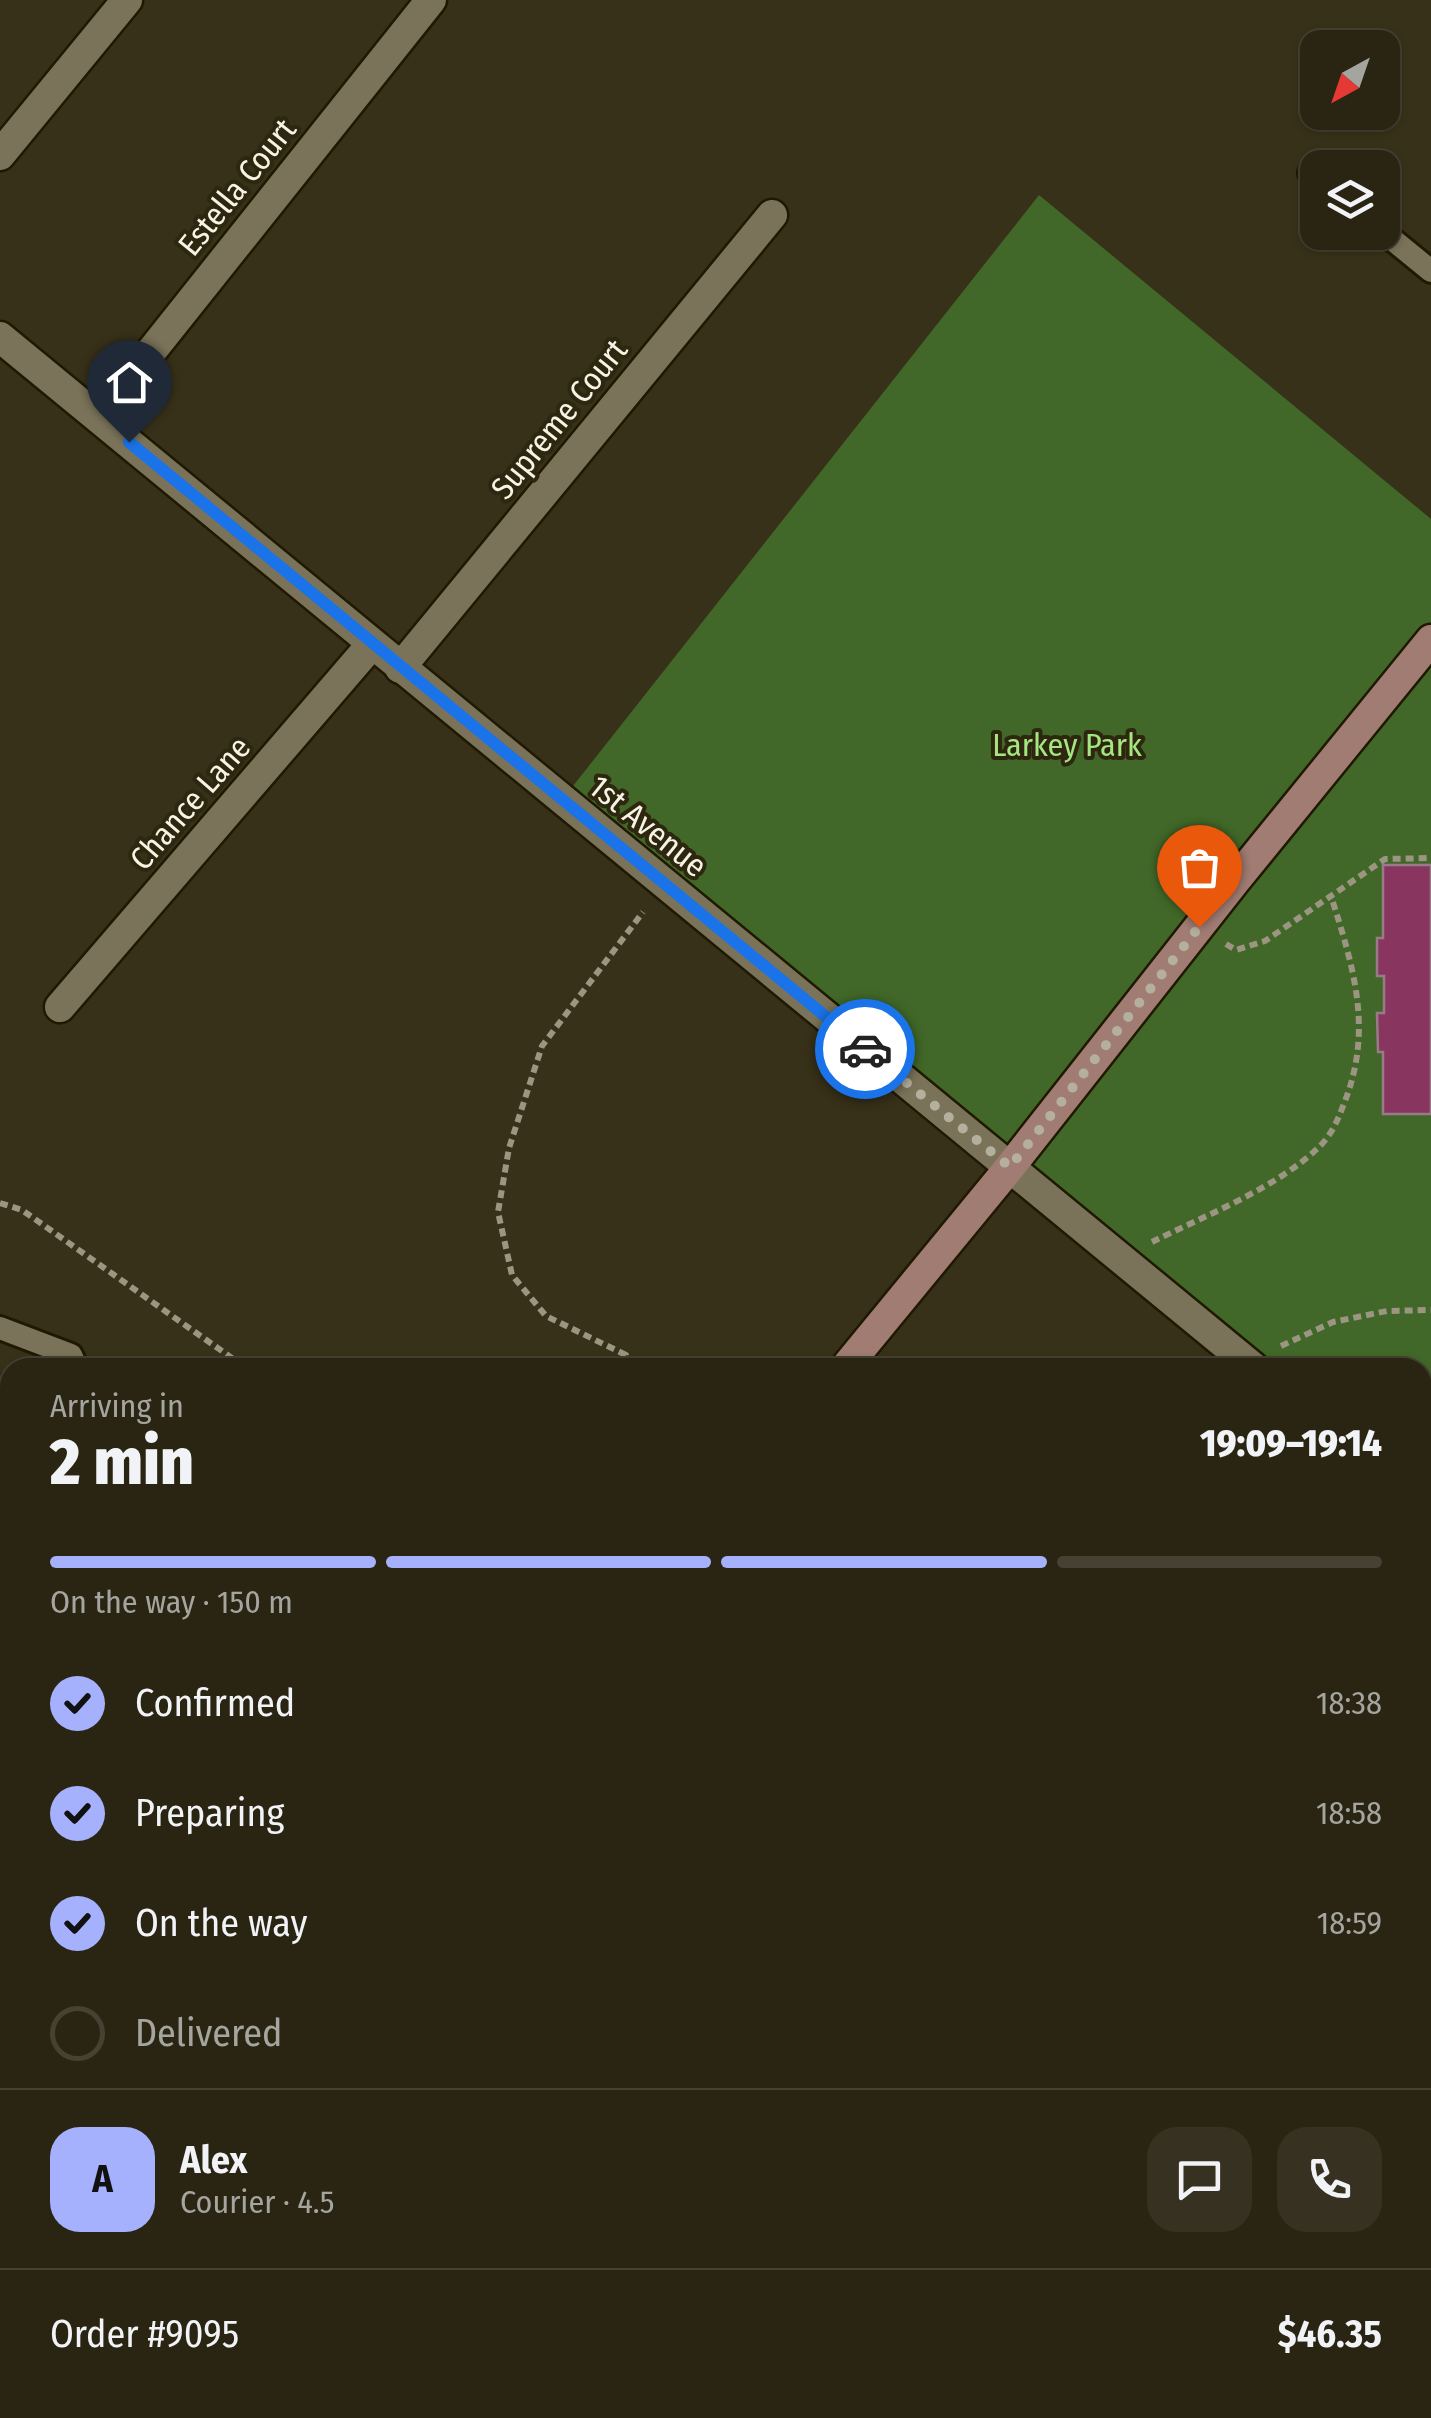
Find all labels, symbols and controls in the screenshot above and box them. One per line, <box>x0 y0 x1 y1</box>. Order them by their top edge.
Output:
north arrow <box>1300 30 1400 130</box>
map controls <box>1300 30 1400 250</box>
street label: Estella Court <box>170 110 304 263</box>
button: layers <box>1300 150 1400 250</box>
street label: Supreme Court <box>483 331 635 507</box>
pin <box>87 340 172 443</box>
icon: home <box>102 355 157 410</box>
park label: Larkey Park <box>992 726 1142 764</box>
street label: Chance Lane <box>122 729 258 877</box>
street label: 1st Avenue <box>582 767 714 885</box>
pin <box>1157 825 1242 928</box>
icon: bag <box>1172 840 1227 895</box>
courier <box>815 999 915 1099</box>
icon: car <box>838 1022 893 1077</box>
text: Arriving in <box>50 1387 184 1425</box>
text: 19:09–19:14 <box>1200 1420 1382 1466</box>
text: 2 min <box>50 1423 194 1501</box>
text: On the way · 150 m <box>50 1583 293 1621</box>
icon: check <box>50 1676 105 1731</box>
text: Confirmed <box>135 1680 295 1726</box>
text: 18:38 <box>1316 1684 1382 1722</box>
icon: check <box>50 1786 105 1841</box>
text: Preparing <box>135 1790 284 1836</box>
text: 18:58 <box>1316 1794 1382 1832</box>
icon: check <box>50 1896 105 1951</box>
text: On the way <box>135 1900 307 1946</box>
text: 18:59 <box>1317 1904 1382 1942</box>
text: Delivered <box>135 2010 282 2056</box>
button: chat <box>1147 2127 1252 2232</box>
button: phone <box>1277 2127 1382 2232</box>
text: Alex <box>180 2137 247 2183</box>
text: A <box>92 2156 113 2202</box>
text: Courier · 4.5 <box>180 2183 335 2221</box>
text: Order #9095 <box>50 2311 239 2357</box>
text: $46.35 <box>1278 2311 1382 2357</box>

